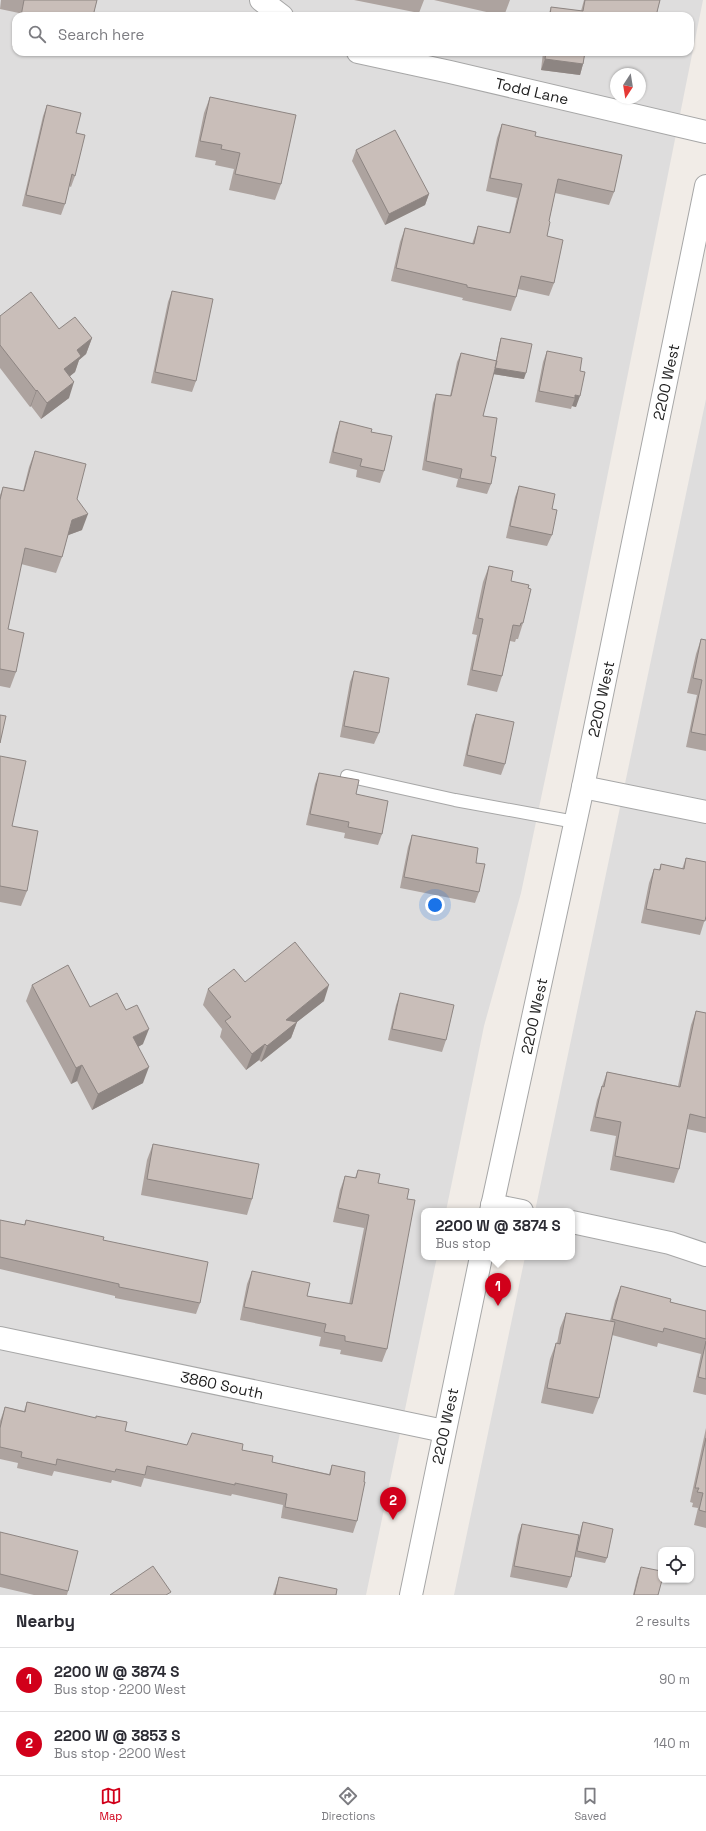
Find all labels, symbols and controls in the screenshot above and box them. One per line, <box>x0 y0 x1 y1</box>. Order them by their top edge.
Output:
search box <box>12 12 694 56</box>
icon: search <box>26 23 48 45</box>
text: Search here <box>58 25 144 44</box>
north arrow <box>610 68 646 104</box>
street label: Todd Lane <box>493 73 571 109</box>
street label: 2200 West <box>649 342 683 422</box>
street label: 2200 West <box>584 659 618 739</box>
your location <box>425 895 445 915</box>
street label: 2200 West <box>517 976 551 1056</box>
popup <box>421 1208 575 1260</box>
text: 2200 W @ 3874 S <box>435 1216 561 1235</box>
text: Bus stop <box>435 1235 491 1252</box>
pin: 1 <box>485 1273 511 1306</box>
street label: 3860 South <box>179 1367 265 1403</box>
street label: 2200 West <box>428 1386 462 1466</box>
pin: 2 <box>380 1487 406 1520</box>
map controls <box>658 1547 694 1583</box>
button: locate <box>658 1547 694 1583</box>
text: Nearby <box>16 1610 75 1632</box>
text: 2 results <box>636 1613 690 1630</box>
text: 2200 W @ 3874 S <box>54 1662 179 1681</box>
text: 1 <box>26 1671 32 1688</box>
text: 90 m <box>659 1671 690 1688</box>
text: Bus stop · 2200 West <box>54 1681 186 1698</box>
text: 2200 W @ 3853 S <box>54 1726 180 1745</box>
text: 2 <box>25 1735 33 1752</box>
text: 140 m <box>654 1735 690 1752</box>
text: Bus stop · 2200 West <box>54 1745 186 1762</box>
tab: Map <box>100 1785 122 1823</box>
tab: Directions <box>321 1785 375 1823</box>
tab: Saved <box>574 1785 606 1823</box>

